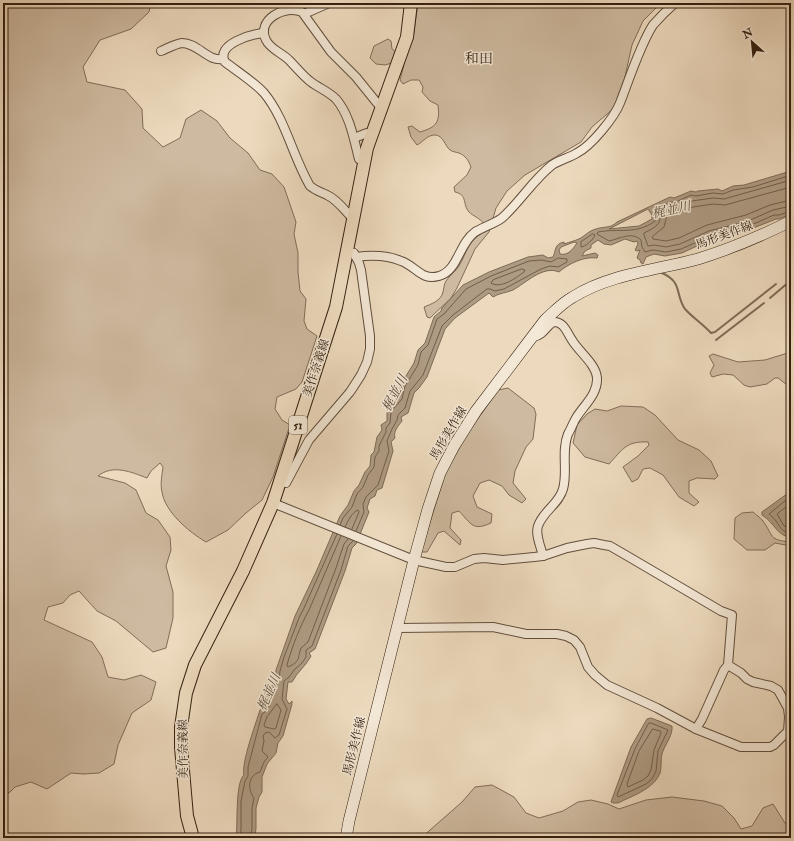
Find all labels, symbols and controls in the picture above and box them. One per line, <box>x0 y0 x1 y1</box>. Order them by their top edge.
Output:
north arrow <box>732 22 772 62</box>
text: N <box>739 25 756 42</box>
district label: 和田 <box>465 50 493 67</box>
water label: 梶並川 <box>650 198 694 222</box>
street label: 馬形美作線 <box>693 218 755 253</box>
street label: 美作奈義線 <box>300 337 333 399</box>
water label: 梶並川 <box>379 371 412 414</box>
street label: 馬形美作線 <box>427 404 470 463</box>
road number: 51 <box>289 416 307 434</box>
water label: 梶並川 <box>254 670 285 713</box>
street label: 馬形美作線 <box>340 715 369 777</box>
street label: 美作奈義線 <box>175 719 192 779</box>

